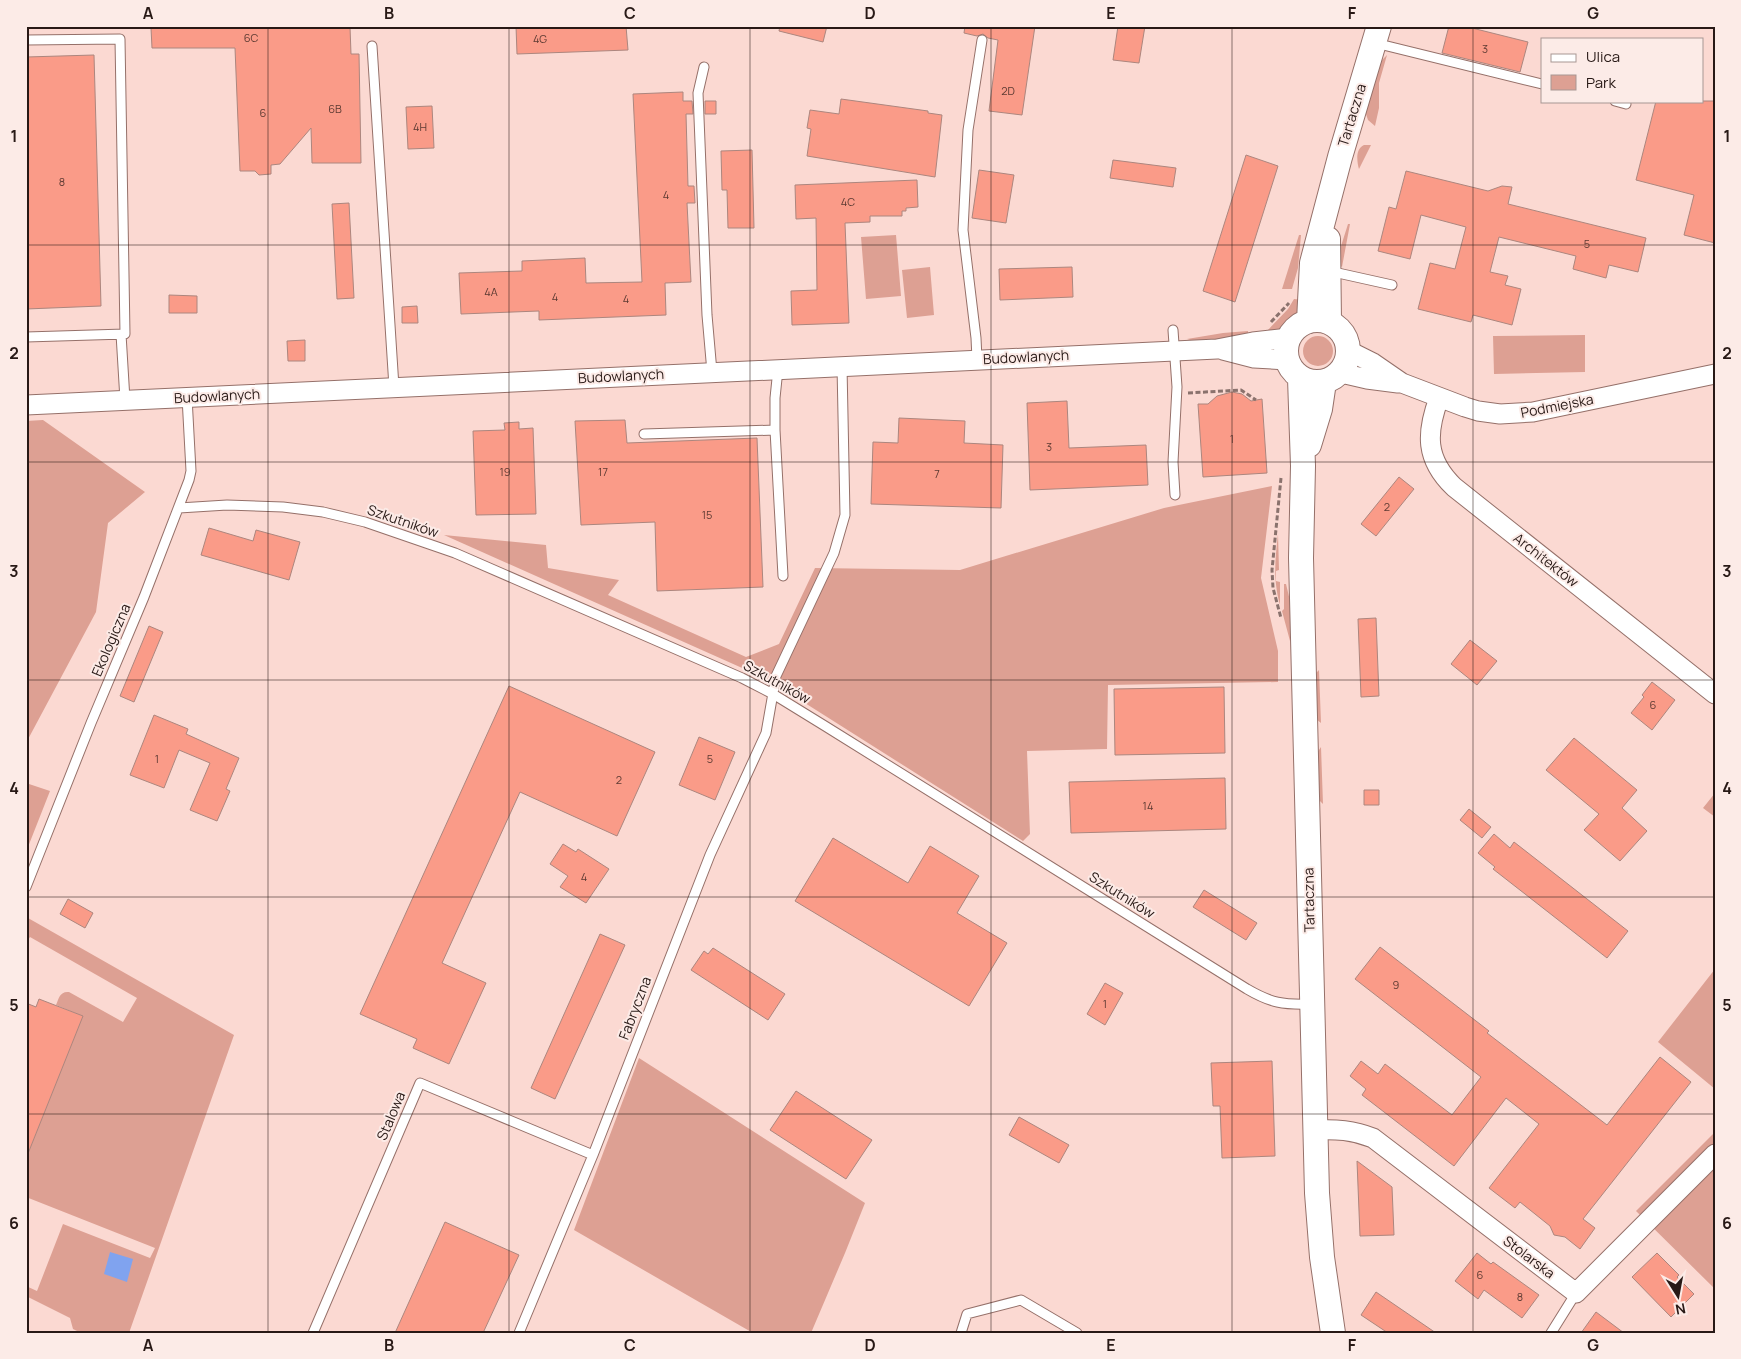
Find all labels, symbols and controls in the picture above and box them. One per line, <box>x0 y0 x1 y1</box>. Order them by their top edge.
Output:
text: A <box>143 2 154 24</box>
text: B <box>384 2 394 24</box>
text: C <box>624 2 636 24</box>
text: D <box>864 2 876 24</box>
text: E <box>1106 2 1116 24</box>
text: F <box>1348 2 1357 24</box>
text: G <box>1587 2 1599 24</box>
house number: 6C <box>244 30 258 45</box>
house number: 4G <box>533 31 547 46</box>
legend <box>1541 38 1704 102</box>
house number: 3 <box>1482 41 1488 56</box>
text: Ulica <box>1586 46 1620 67</box>
text: Park <box>1586 72 1616 93</box>
street label: Tartaczna <box>1333 81 1370 149</box>
house number: 2D <box>1001 83 1015 98</box>
house number: 6B <box>328 101 342 116</box>
house number: 6 <box>260 105 267 120</box>
house number: 4H <box>413 119 427 134</box>
text: 1 <box>10 125 18 147</box>
text: 1 <box>1723 125 1731 147</box>
house number: 8 <box>59 174 65 189</box>
house number: 4 <box>663 187 669 202</box>
house number: 4C <box>841 194 855 209</box>
house number: 5 <box>1584 236 1590 251</box>
house number: 4A <box>484 284 498 299</box>
house number: 4 <box>552 289 558 304</box>
house number: 4 <box>623 291 629 306</box>
text: 2 <box>9 342 19 364</box>
text: 2 <box>1722 342 1732 364</box>
street label: Budowlanych <box>982 345 1070 368</box>
street label: Budowlanych <box>577 364 665 387</box>
street label: Budowlanych <box>173 384 261 407</box>
street label: Podmiejska <box>1519 389 1595 422</box>
house number: 1 <box>1230 431 1234 446</box>
house number: 3 <box>1046 439 1052 454</box>
house number: 19 <box>499 464 511 479</box>
house number: 17 <box>598 464 608 479</box>
house number: 7 <box>934 466 940 481</box>
street label: Szkutników <box>365 499 442 542</box>
house number: 2 <box>1384 499 1390 514</box>
house number: 15 <box>702 507 712 522</box>
street label: Architektów <box>1510 528 1583 591</box>
text: 3 <box>9 560 19 582</box>
text: 3 <box>1722 560 1732 582</box>
street label: Ekologiczna <box>87 600 134 679</box>
street label: Szkutników <box>740 655 814 708</box>
house number: 6 <box>1650 697 1657 712</box>
house number: 1 <box>155 751 159 766</box>
house number: 5 <box>707 751 713 766</box>
house number: 2 <box>616 772 622 787</box>
text: 4 <box>9 777 19 799</box>
text: 4 <box>1722 777 1732 799</box>
house number: 14 <box>1143 798 1153 813</box>
street label: Szkutników <box>1086 867 1159 922</box>
street label: Tartaczna <box>1298 867 1319 933</box>
house number: 4 <box>581 869 587 884</box>
street label: Fabryczna <box>614 974 655 1042</box>
house number: 9 <box>1393 977 1400 992</box>
text: 5 <box>9 994 19 1016</box>
text: 5 <box>1722 994 1732 1016</box>
house number: 1 <box>1103 996 1107 1011</box>
street label: Stalowa <box>372 1088 409 1143</box>
text: 6 <box>9 1212 19 1234</box>
text: 6 <box>1722 1212 1732 1234</box>
street label: Stolarska <box>1500 1231 1559 1282</box>
house number: 6 <box>1477 1267 1484 1282</box>
north arrow <box>1654 1272 1704 1322</box>
house number: 8 <box>1517 1289 1523 1304</box>
text: N <box>1674 1299 1687 1320</box>
text: A <box>143 1334 154 1356</box>
text: B <box>384 1334 394 1356</box>
text: C <box>624 1334 636 1356</box>
text: D <box>864 1334 876 1356</box>
text: E <box>1106 1334 1116 1356</box>
text: F <box>1348 1334 1357 1356</box>
text: G <box>1587 1334 1599 1356</box>

